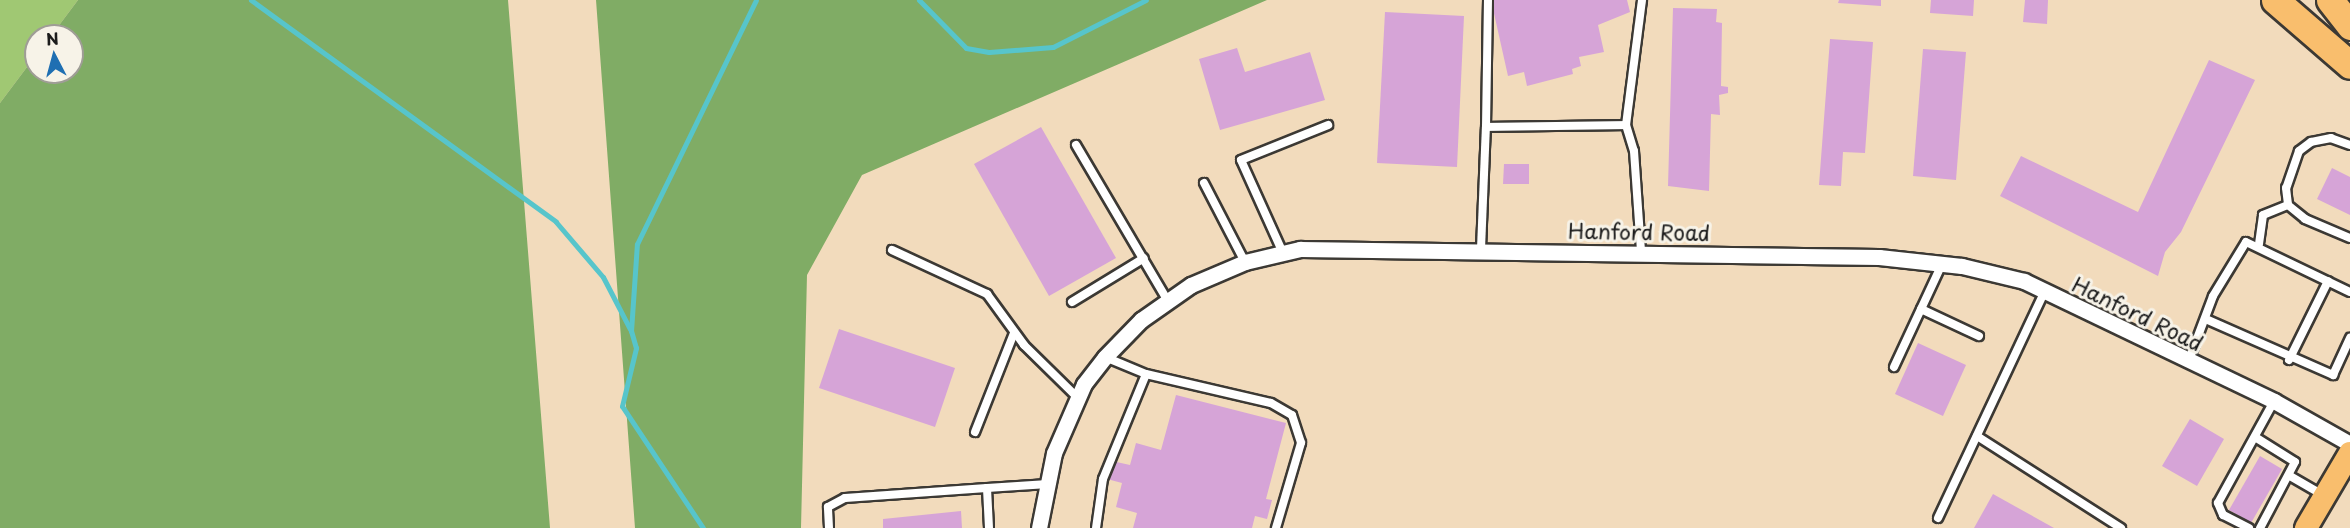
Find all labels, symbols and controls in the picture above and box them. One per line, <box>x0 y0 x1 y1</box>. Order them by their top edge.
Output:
north arrow <box>24 24 84 84</box>
text: N <box>45 25 60 51</box>
street label: Hanford Road <box>1568 217 1710 245</box>
street label: Hanford Road <box>2069 270 2207 356</box>

